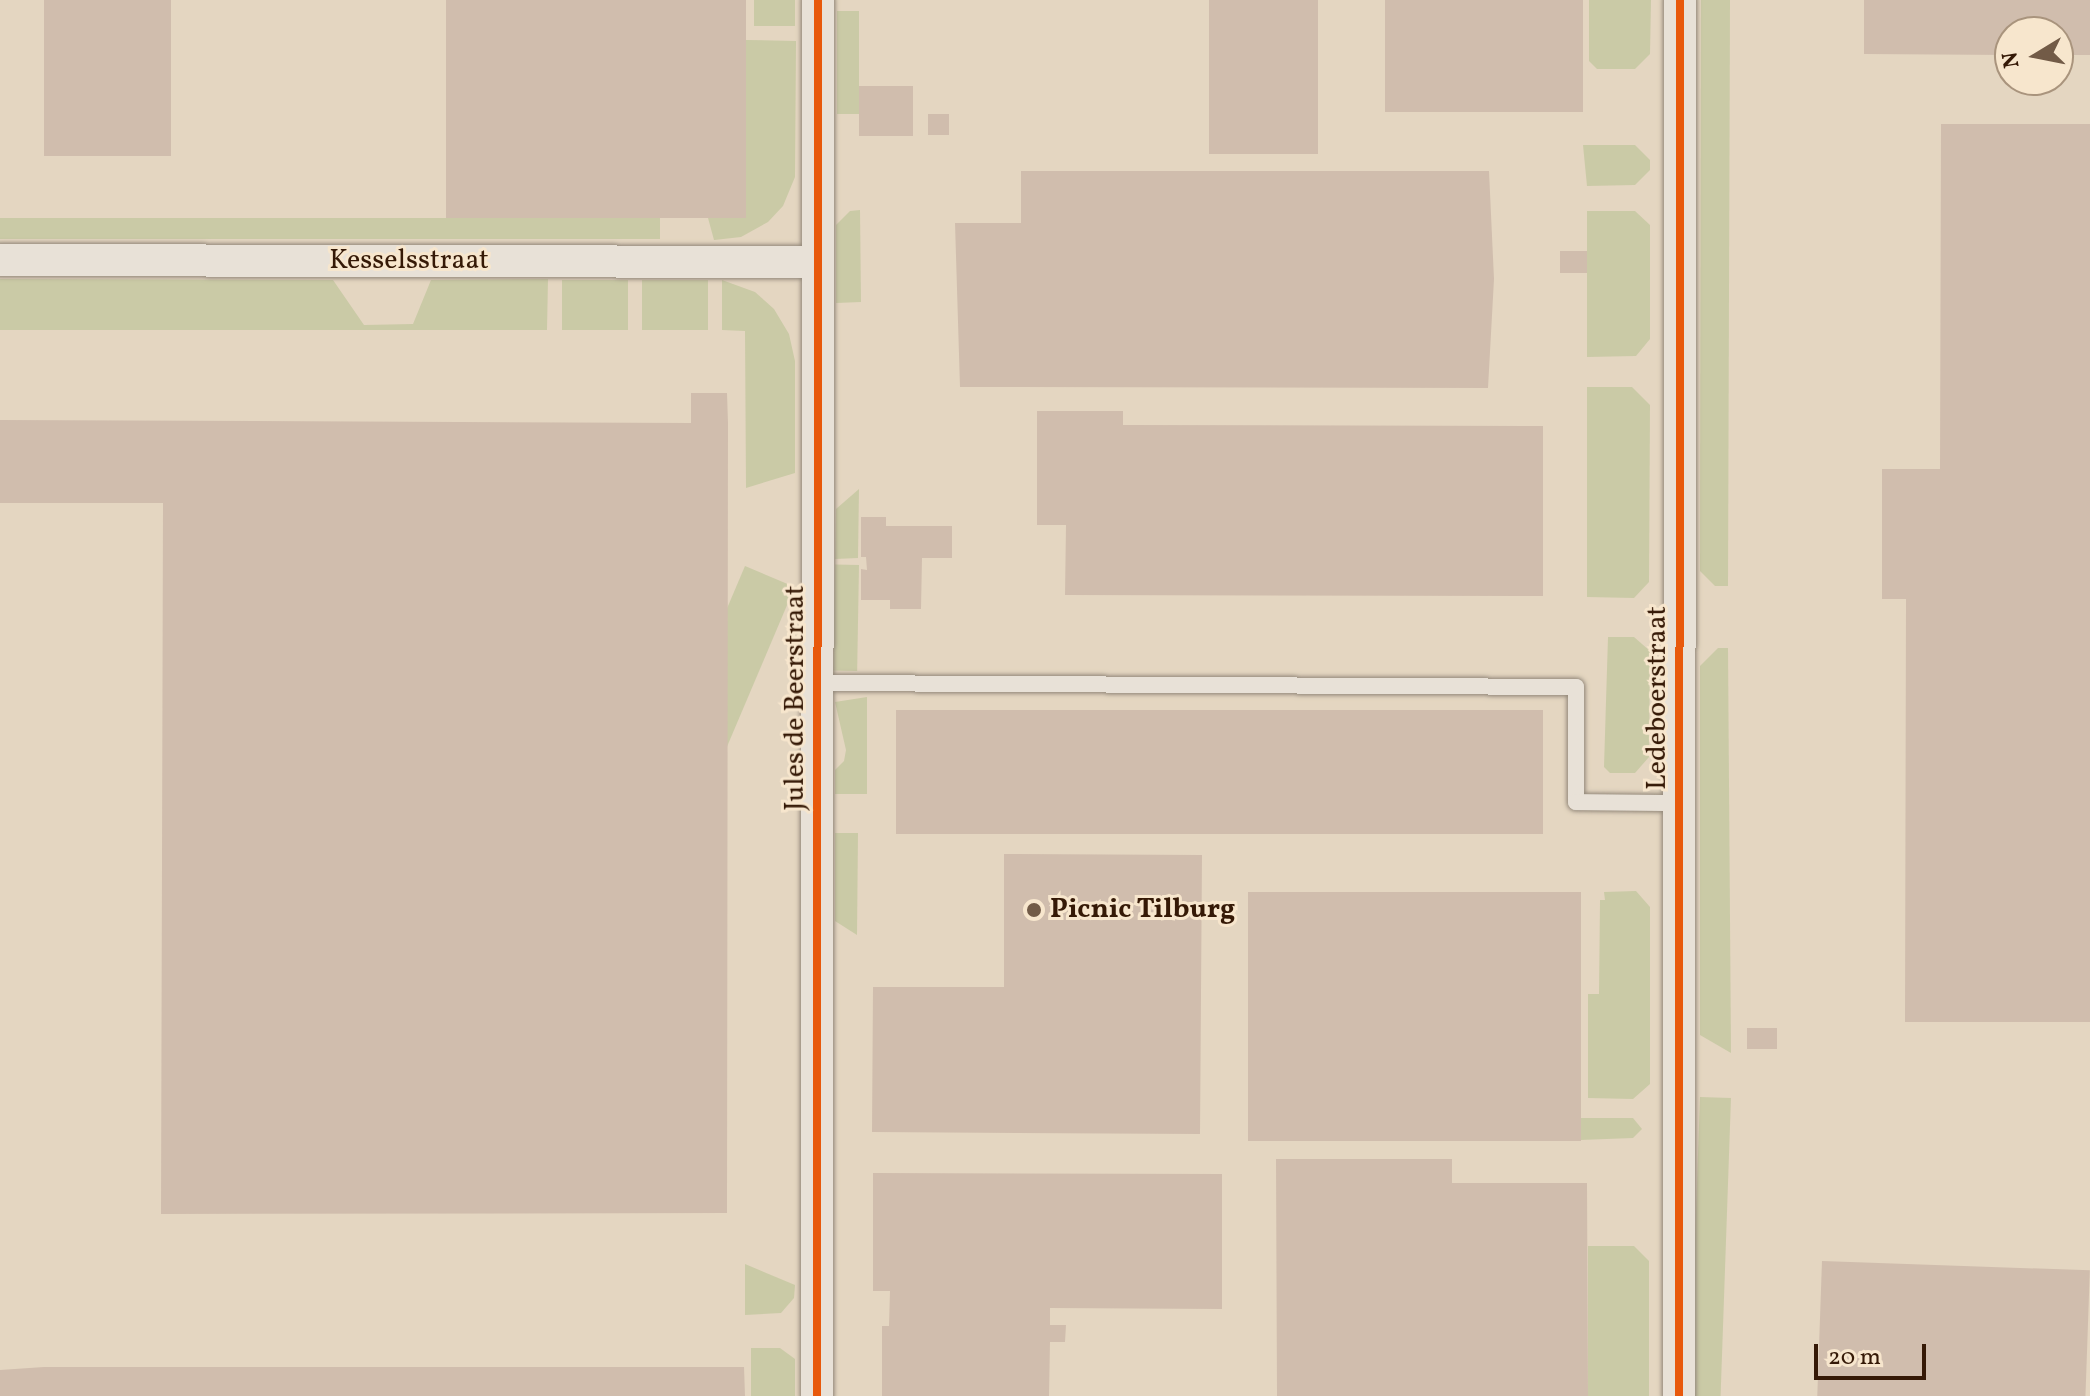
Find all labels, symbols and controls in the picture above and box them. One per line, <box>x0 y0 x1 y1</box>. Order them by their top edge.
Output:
north arrow <box>1994 16 2074 96</box>
text: N <box>1995 49 2028 70</box>
street label: Kesselsstraat <box>329 244 489 278</box>
street label: Jules de Beerstraat <box>779 585 813 811</box>
street label: Ledeboerstraat <box>1641 606 1675 790</box>
place label: Picnic Tilburg <box>1050 893 1236 927</box>
marker: Picnic Tilburg <box>1025 901 1043 919</box>
scale bar <box>1818 1328 1930 1378</box>
text: 20 m <box>1828 1341 1881 1375</box>

